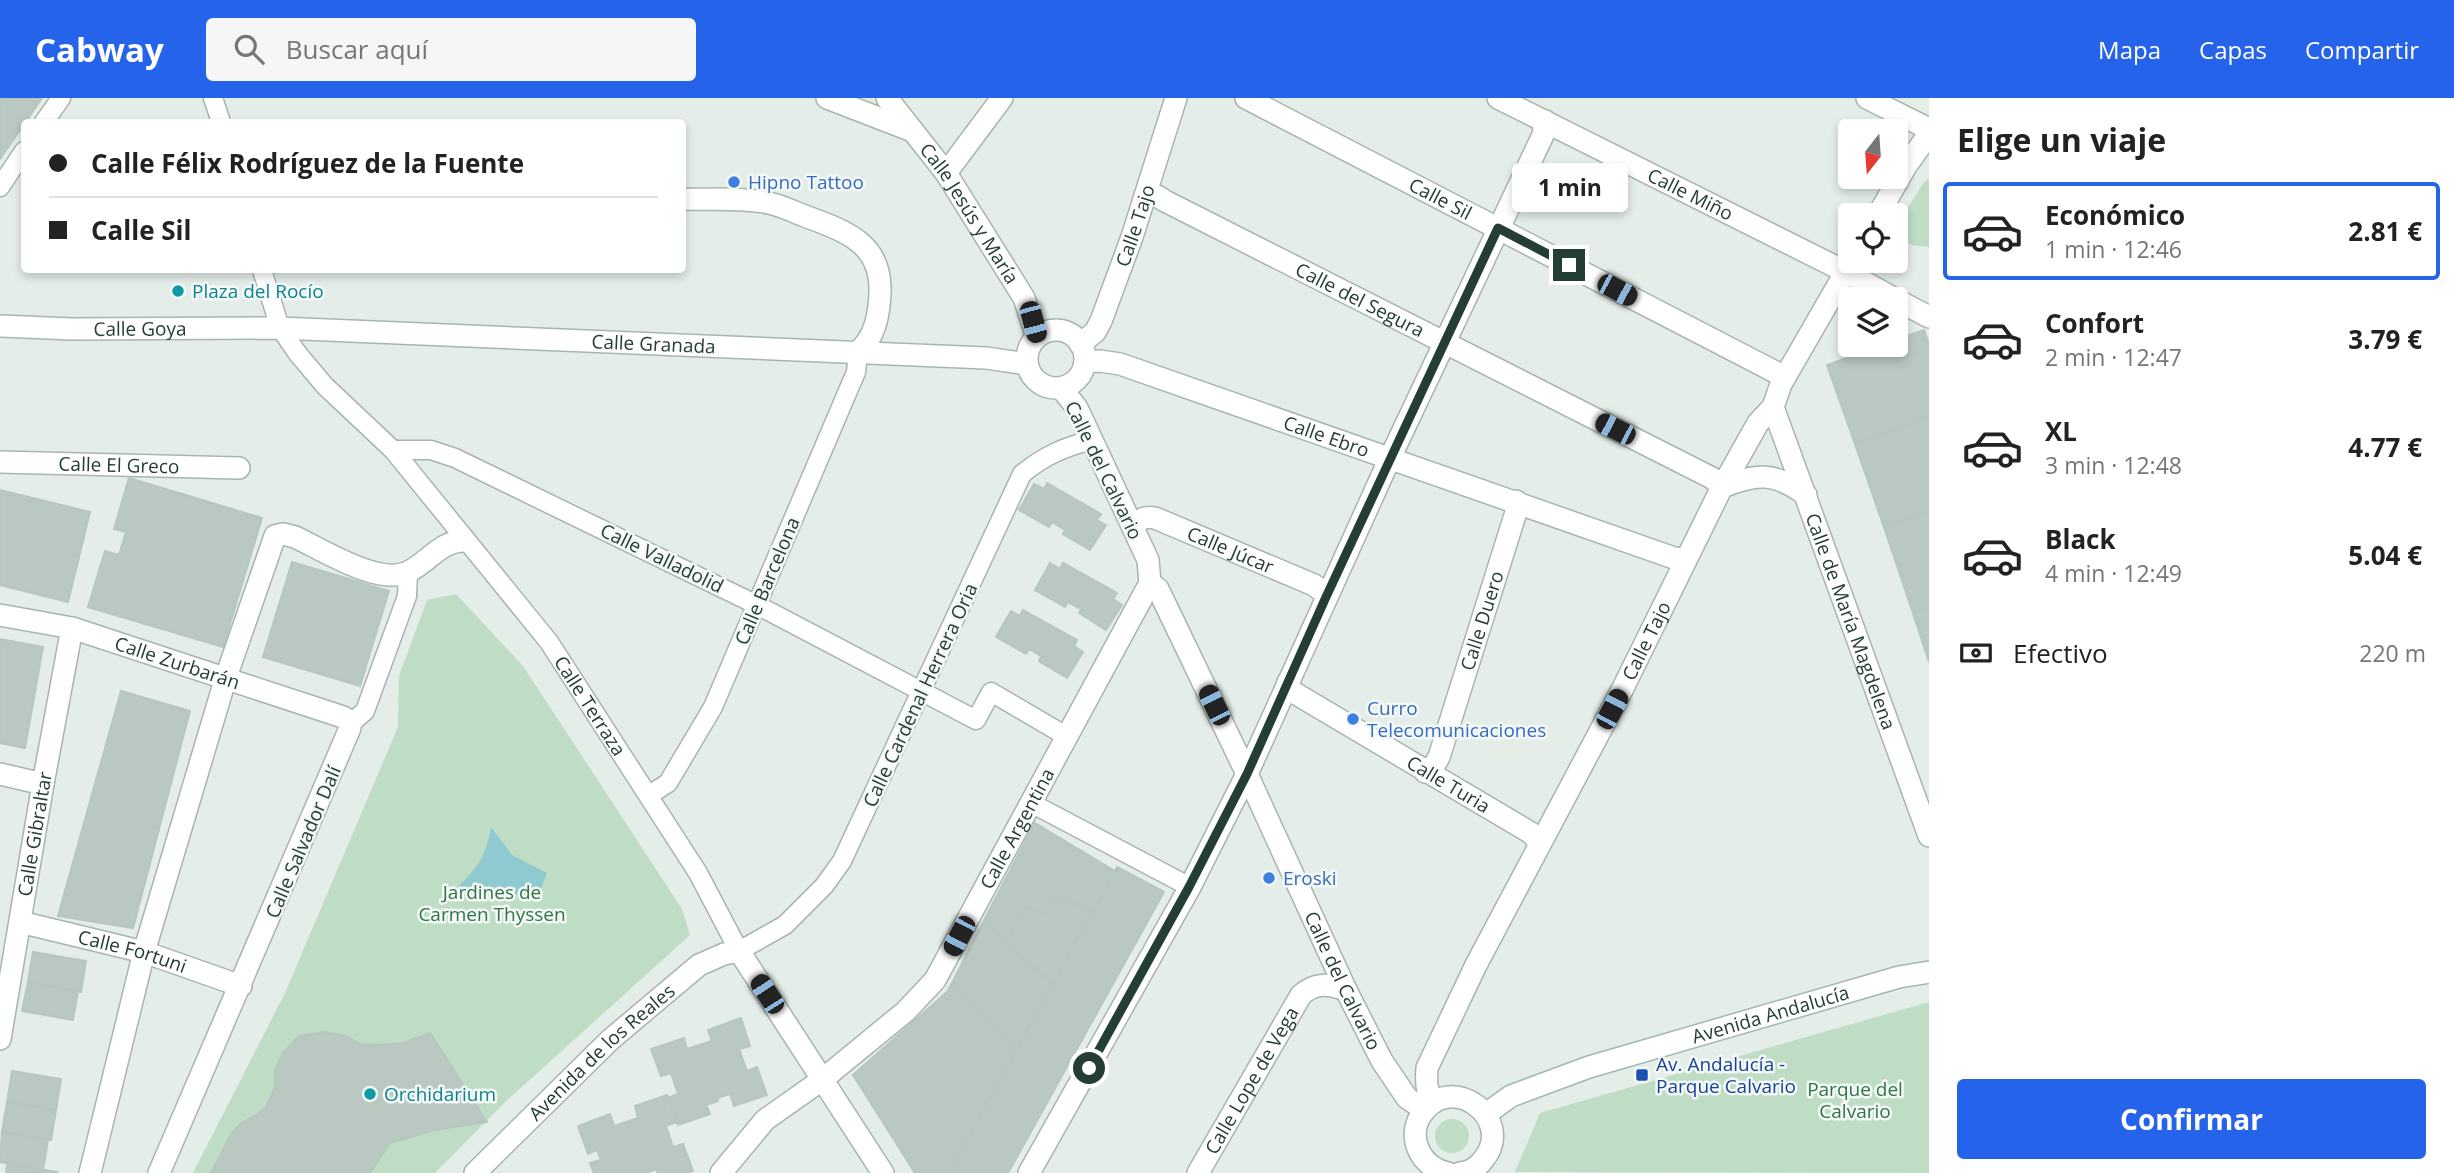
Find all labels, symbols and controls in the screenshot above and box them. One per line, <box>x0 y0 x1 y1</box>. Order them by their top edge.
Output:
search box <box>206 18 696 81</box>
text: Cabway <box>35 27 164 72</box>
icon: search <box>230 30 268 68</box>
text: Buscar aquí <box>286 31 428 67</box>
text: Mapa <box>2098 33 2161 66</box>
text: Capas <box>2199 33 2267 66</box>
text: Compartir <box>2305 33 2419 66</box>
text: Elige un viaje <box>1957 118 2166 161</box>
north arrow <box>1838 119 1908 189</box>
map controls <box>1838 119 1908 357</box>
street label: Calle Jesús y María <box>914 137 1025 289</box>
text: Calle Félix Rodríguez de la Fuente <box>91 145 524 181</box>
street label: Calle Miño <box>1643 162 1738 227</box>
callout: 1 min <box>1511 164 1627 212</box>
place label: Hipno Tattoo <box>748 169 864 195</box>
text: 1 min <box>1538 171 1602 203</box>
street label: Calle Sil <box>1404 172 1477 226</box>
marker: Hipno Tattoo <box>726 174 742 190</box>
street label: Calle Tajo <box>1109 181 1161 270</box>
text: Económico <box>2045 197 2185 233</box>
icon: car <box>1961 200 2024 263</box>
button: locate <box>1838 203 1908 273</box>
text: Calle Sil <box>91 212 191 248</box>
text: 2.81 € <box>2348 213 2422 249</box>
text: 1 min · 12:46 <box>2045 233 2182 265</box>
route end <box>1553 249 1585 281</box>
street label: Calle del Segura <box>1291 256 1429 343</box>
car <box>1594 271 1641 309</box>
place label: Plaza del Rocío <box>192 278 324 304</box>
marker: Plaza del Rocío <box>170 283 186 299</box>
button: layers <box>1838 287 1908 357</box>
car <box>1018 299 1049 345</box>
text: Confort <box>2045 305 2144 341</box>
icon: car <box>1961 308 2024 371</box>
street label: Calle Goya <box>93 315 187 342</box>
text: 3.79 € <box>2348 321 2422 357</box>
street label: Calle Granada <box>591 328 716 360</box>
text: 2 min · 12:47 <box>2045 341 2182 373</box>
street label: Calle del Calvario <box>1059 396 1149 544</box>
street label: Calle Ebro <box>1280 409 1373 463</box>
car <box>1592 410 1639 448</box>
text: XL <box>2045 413 2077 449</box>
icon: car <box>1961 416 2024 479</box>
text: 4.77 € <box>2348 429 2422 465</box>
text: 3 min · 12:48 <box>2045 449 2182 481</box>
street label: Calle El Greco <box>58 450 180 479</box>
street label: Calle de María Magdelena <box>1800 509 1902 733</box>
street label: Calle Barcelona <box>728 513 806 649</box>
street label: Calle Valladolid <box>596 517 728 599</box>
street label: Calle Júcar <box>1183 520 1278 580</box>
text: Black <box>2045 521 2116 557</box>
icon: car <box>1961 524 2024 587</box>
text: 5.04 € <box>2348 537 2422 573</box>
text: 4 min · 12:49 <box>2045 557 2182 589</box>
street label: Calle Duero <box>1454 568 1510 674</box>
street label: Calle Cardenal Herrera Oria <box>857 579 983 811</box>
street label: Calle Tajo <box>1616 597 1677 685</box>
street label: Calle Zurbarán <box>111 630 243 695</box>
icon: cash <box>1957 634 1995 672</box>
text: Efectivo <box>2013 635 2108 671</box>
text: 220 m <box>2359 637 2426 669</box>
street label: Calle Terraza <box>548 651 632 761</box>
car <box>1196 682 1233 728</box>
car <box>1593 686 1632 732</box>
place label: Curro Telecomunicaciones <box>1367 695 1546 743</box>
marker: Curro Telecomunicaciones <box>1345 711 1361 727</box>
street label: Calle Turia <box>1402 749 1495 819</box>
street label: Calle Salvador Dalí <box>259 761 347 922</box>
street label: Calle Argentina <box>974 763 1060 894</box>
street label: Calle Gibraltar <box>11 769 58 898</box>
place label: Eroski <box>1283 865 1337 891</box>
marker: Eroski <box>1261 870 1277 886</box>
park label: Jardines de Carmen Thyssen <box>418 879 566 927</box>
street label: Calle del Calvario <box>1299 907 1387 1054</box>
car <box>940 913 979 959</box>
street label: Calle Fortuni <box>75 924 190 979</box>
car <box>747 971 788 1017</box>
street label: Avenida de los Reales <box>523 978 680 1126</box>
street label: Avenida Andalucía <box>1689 979 1852 1049</box>
street label: Calle Lope de Vega <box>1199 1002 1305 1159</box>
place label: Av. Andalucía - Parque Calvario <box>1656 1051 1796 1099</box>
route start <box>1073 1052 1105 1084</box>
marker: Av. Andalucía - Parque Calvario <box>1634 1067 1650 1083</box>
park label: Parque del Calvario <box>1807 1076 1903 1124</box>
button: Confirmar <box>1957 1079 2426 1159</box>
place label: Orchidarium <box>384 1081 496 1107</box>
marker: Orchidarium <box>362 1086 378 1102</box>

